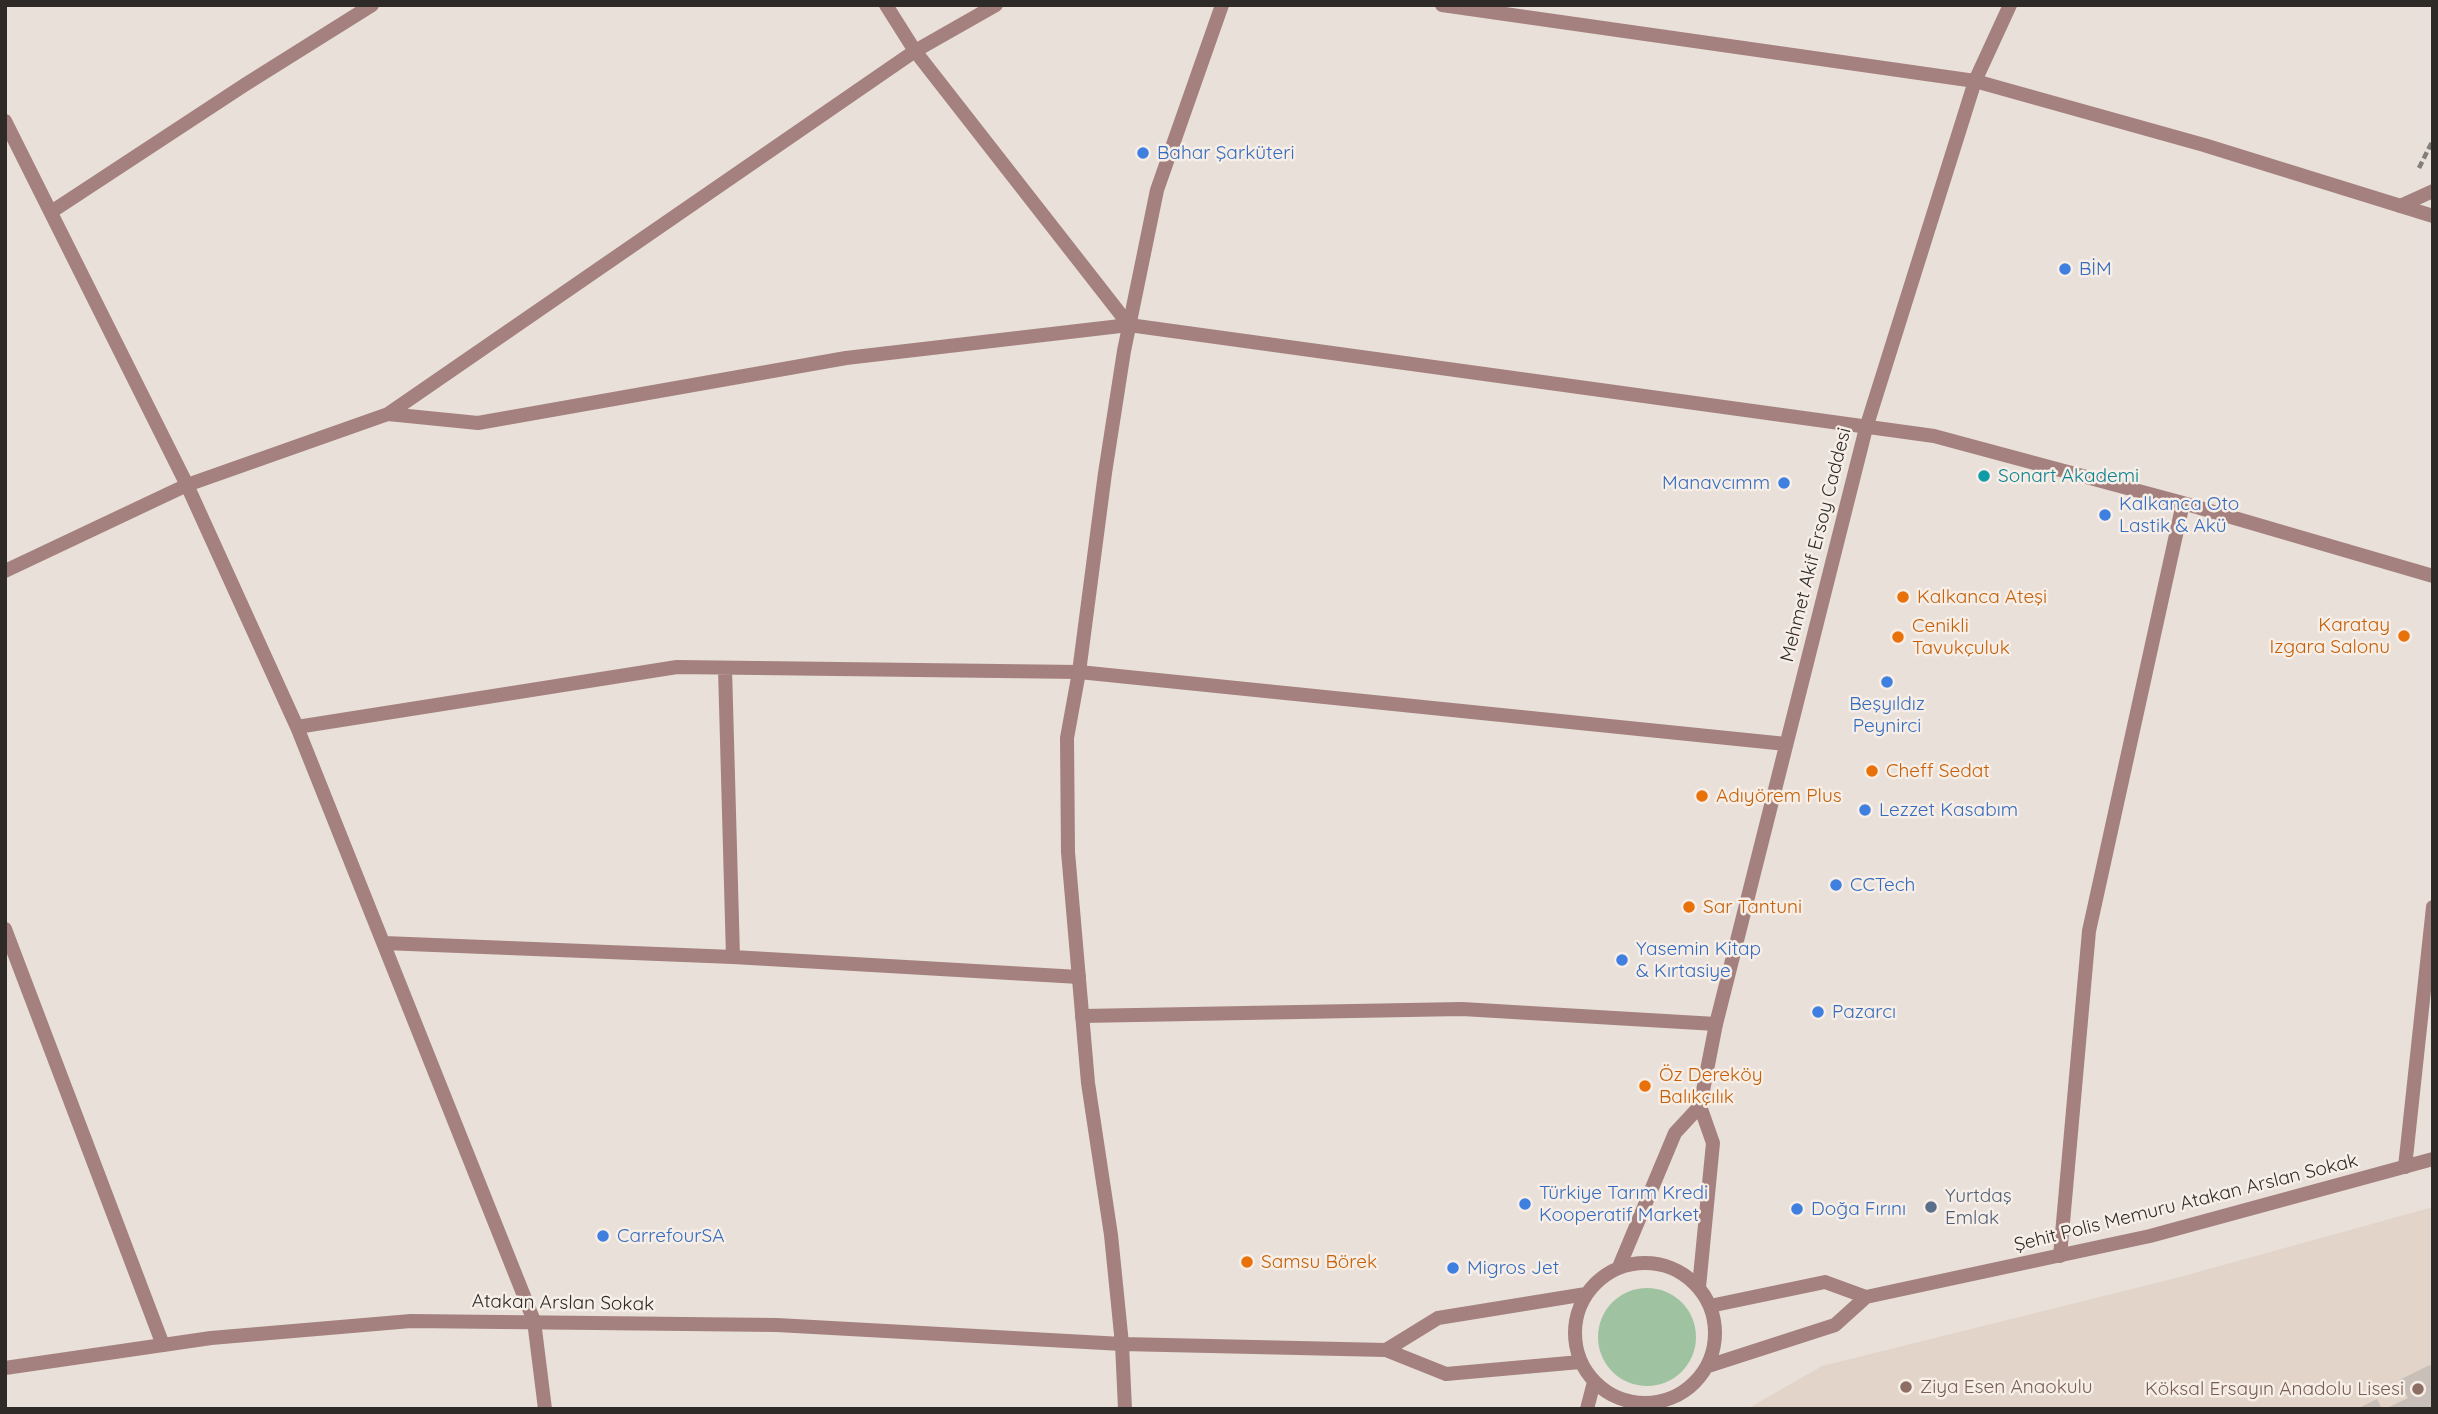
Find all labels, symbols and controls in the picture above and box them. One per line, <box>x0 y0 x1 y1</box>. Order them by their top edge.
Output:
place label: Bahar Şarküteri <box>1157 142 1295 164</box>
marker: Bahar Şarküteri <box>1135 145 1151 161</box>
place label: BİM <box>2079 258 2112 280</box>
marker: BİM <box>2057 261 2073 277</box>
street label: Mehmet Akif Ersoy Caddesi <box>1776 426 1856 664</box>
place label: Sonart Akademi <box>1998 465 2139 487</box>
marker: Sonart Akademi <box>1976 468 1992 484</box>
place label: Manavcımm <box>1662 472 1770 494</box>
marker: Manavcımm <box>1776 475 1792 491</box>
place label: Kalkanca Oto Lastik & Akü <box>2119 493 2239 537</box>
marker: Kalkanca Oto Lastik & Akü <box>2097 507 2113 523</box>
place label: Kalkanca Ateşi <box>1917 586 2047 608</box>
marker: Kalkanca Ateşi <box>1895 589 1911 605</box>
place label: Karatay Izgara Salonu <box>2269 614 2390 658</box>
place label: Cenikli Tavukçuluk <box>1912 615 2010 659</box>
marker: Karatay Izgara Salonu <box>2396 628 2412 644</box>
marker: Cenikli Tavukçuluk <box>1890 629 1906 645</box>
marker: Beşyıldız Peynirci <box>1879 674 1895 690</box>
place label: Beşyıldız Peynirci <box>1849 693 1925 737</box>
place label: Cheff Sedat <box>1886 760 1990 782</box>
marker: Cheff Sedat <box>1864 763 1880 779</box>
place label: Adıyörem Plus <box>1716 785 1842 807</box>
marker: Adıyörem Plus <box>1694 788 1710 804</box>
place label: Lezzet Kasabım <box>1879 799 2018 821</box>
marker: Lezzet Kasabım <box>1857 802 1873 818</box>
place label: CCTech <box>1850 874 1915 896</box>
marker: CCTech <box>1828 877 1844 893</box>
place label: Sar Tantuni <box>1703 896 1802 918</box>
marker: Sar Tantuni <box>1681 899 1697 915</box>
place label: Yasemin Kitap & Kırtasiye <box>1636 938 1761 982</box>
marker: Yasemin Kitap & Kırtasiye <box>1614 952 1630 968</box>
place label: Pazarcı <box>1832 1001 1896 1023</box>
marker: Pazarcı <box>1810 1004 1826 1020</box>
place label: Öz Dereköy Balıkçılık <box>1659 1064 1762 1108</box>
marker: Öz Dereköy Balıkçılık <box>1637 1078 1653 1094</box>
street label: Şehit Polis Memuru Atakan Arslan Sokak <box>2012 1149 2360 1257</box>
place label: Türkiye Tarım Kredi Kooperatif Market <box>1539 1182 1708 1226</box>
place label: Yurtdaş Emlak <box>1945 1185 2012 1229</box>
marker: Türkiye Tarım Kredi Kooperatif Market <box>1517 1196 1533 1212</box>
place label: Doğa Fırını <box>1811 1198 1906 1220</box>
marker: Yurtdaş Emlak <box>1923 1199 1939 1215</box>
marker: Doğa Fırını <box>1789 1201 1805 1217</box>
place label: CarrefourSA <box>617 1225 725 1247</box>
marker: CarrefourSA <box>595 1228 611 1244</box>
place label: Samsu Börek <box>1261 1251 1377 1273</box>
marker: Samsu Börek <box>1239 1254 1255 1270</box>
place label: Migros Jet <box>1467 1257 1559 1279</box>
marker: Migros Jet <box>1445 1260 1461 1276</box>
street label: Atakan Arslan Sokak <box>472 1290 654 1316</box>
place label: Ziya Esen Anaokulu <box>1920 1376 2093 1398</box>
place label: Köksal Ersayın Anadolu Lisesi <box>2145 1378 2404 1400</box>
marker: Ziya Esen Anaokulu <box>1898 1379 1914 1395</box>
marker: Köksal Ersayın Anadolu Lisesi <box>2410 1381 2426 1397</box>

